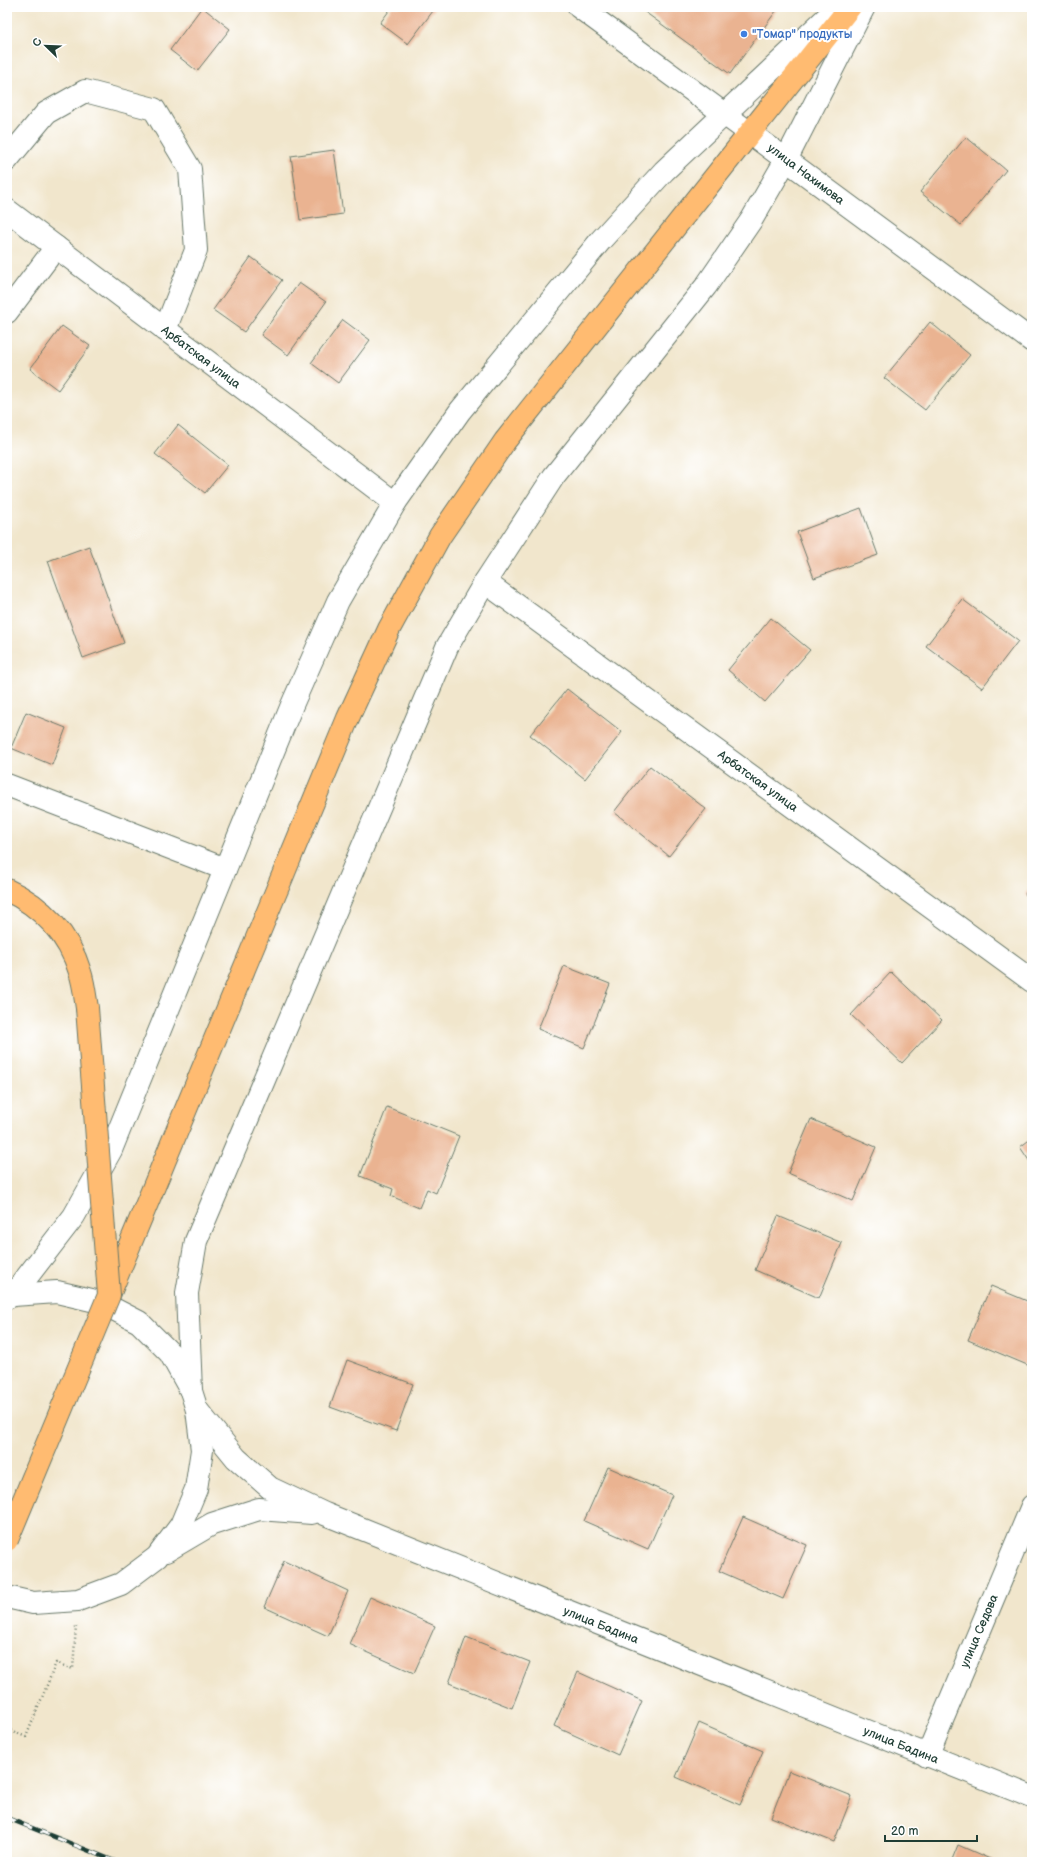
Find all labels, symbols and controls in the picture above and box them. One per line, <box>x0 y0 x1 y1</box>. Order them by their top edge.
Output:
north arrow <box>26 26 66 66</box>
place label: "Томар" продукты <box>752 27 852 42</box>
marker: "Томар" продукты <box>739 29 749 39</box>
text: С <box>30 36 45 48</box>
street label: улица Нахимова <box>764 141 847 208</box>
street label: Арбатская улица <box>157 322 243 392</box>
street label: Арбатская улица <box>714 747 801 815</box>
street label: улица Седова <box>957 1592 1002 1670</box>
street label: улица Бадина <box>561 1604 641 1647</box>
street label: улица Бадина <box>861 1724 941 1767</box>
scale bar <box>885 1817 977 1843</box>
text: 20 m <box>891 1824 918 1839</box>

